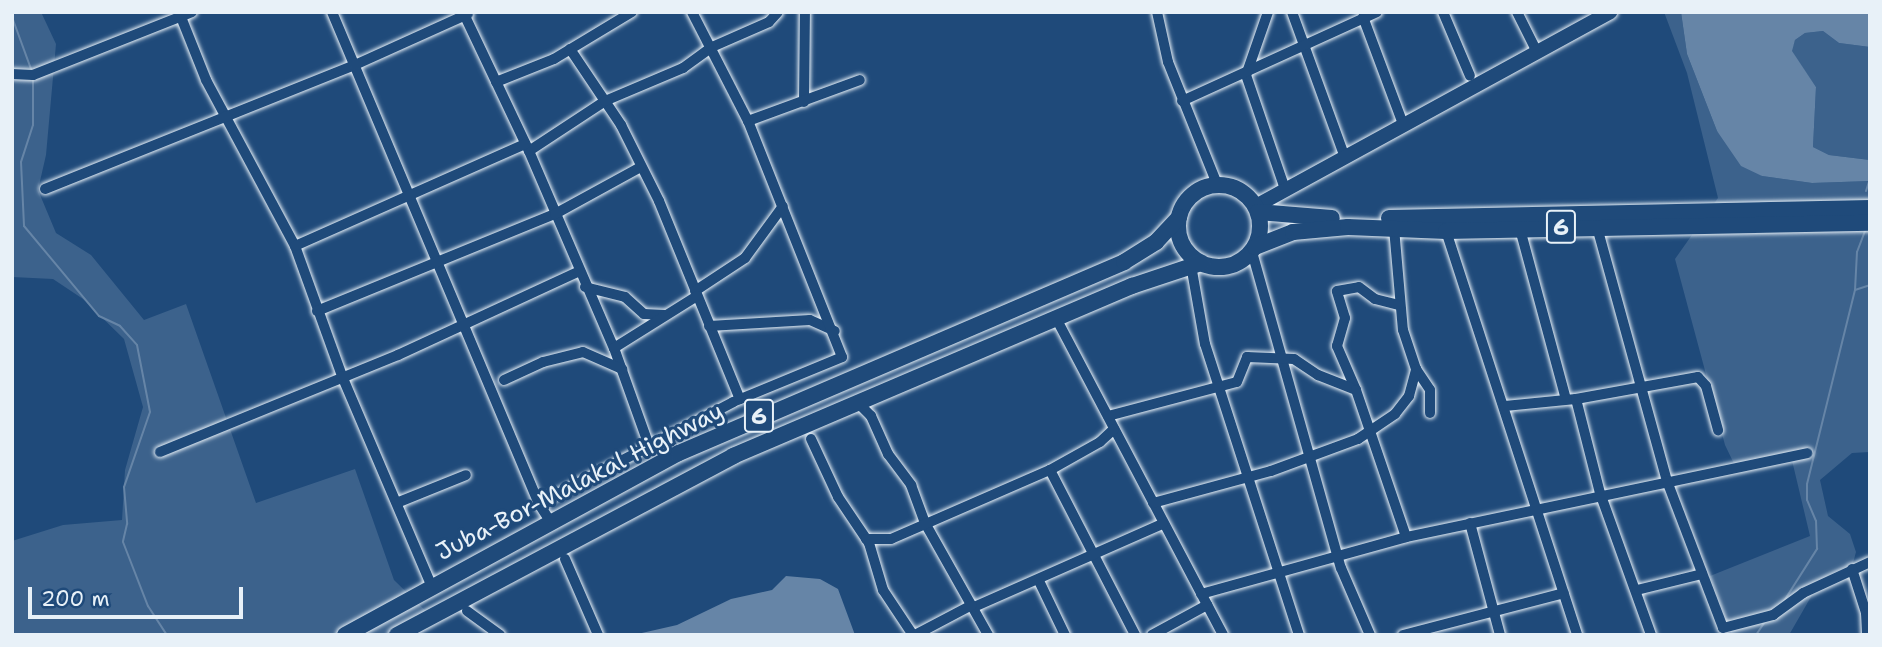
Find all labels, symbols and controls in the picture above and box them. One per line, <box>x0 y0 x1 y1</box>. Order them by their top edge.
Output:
road number: 6 <box>1545 208 1577 246</box>
road number: 6 <box>743 396 775 436</box>
street label: Juba-Bor-Malakal Highway <box>432 397 728 567</box>
scale bar <box>32 574 247 618</box>
text: 200 m <box>41 585 110 613</box>

